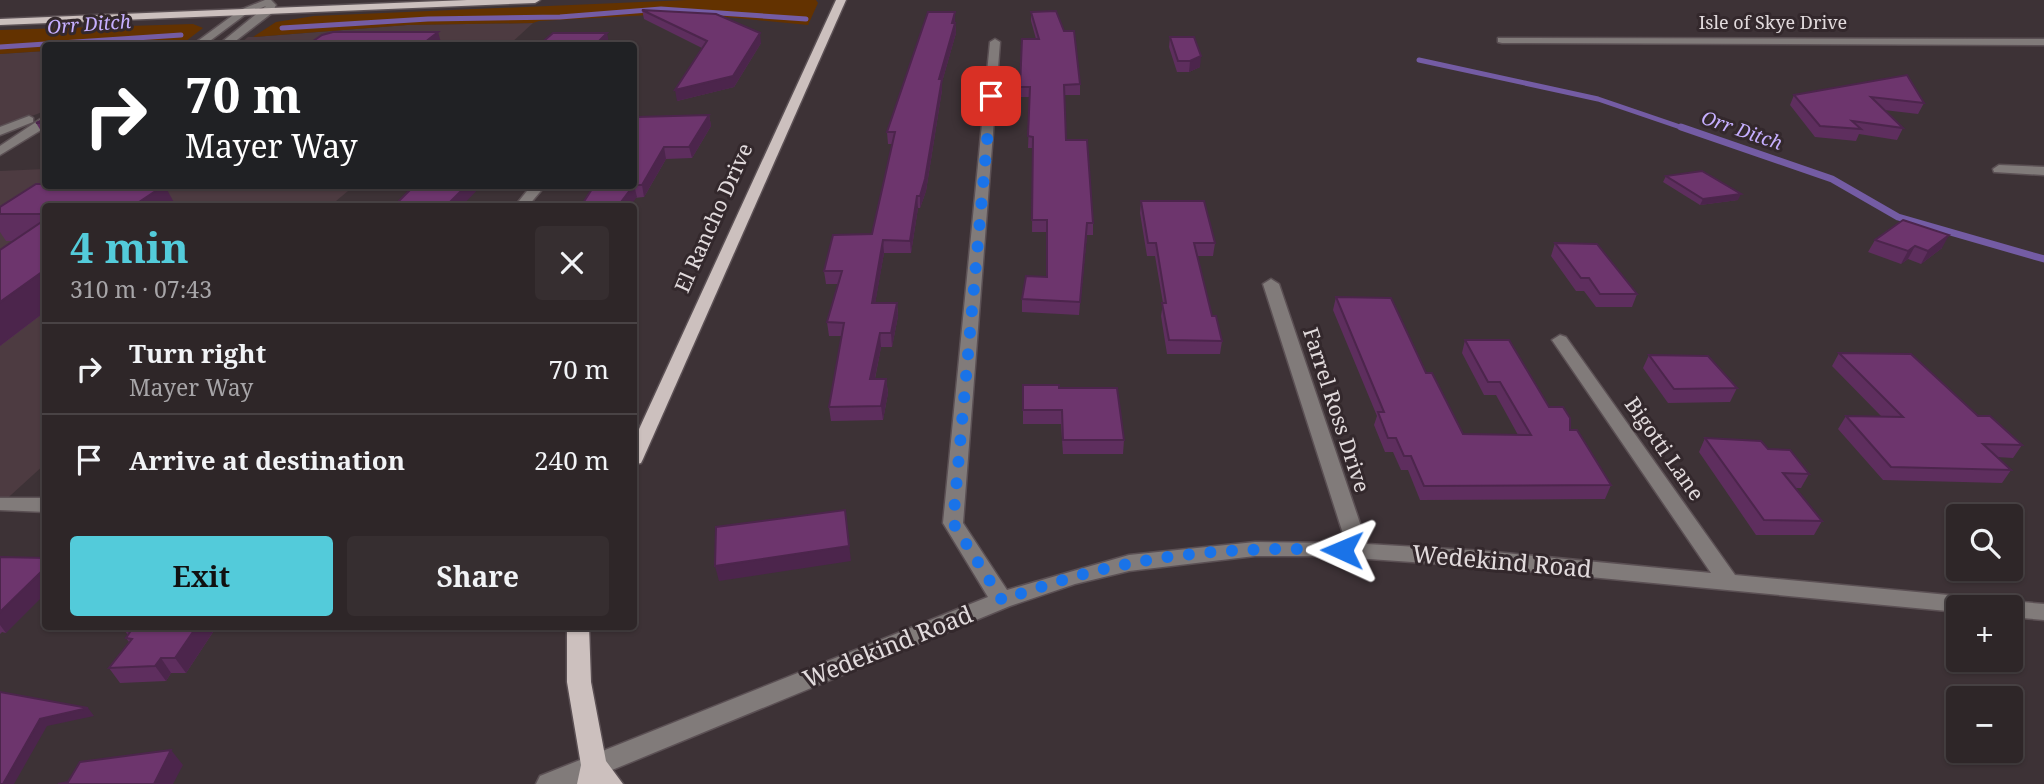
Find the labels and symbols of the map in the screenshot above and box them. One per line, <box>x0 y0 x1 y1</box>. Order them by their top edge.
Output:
water label: Orr Ditch <box>46 8 132 40</box>
street label: Isle of Skye Drive <box>1699 10 1847 34</box>
pin <box>961 66 1021 126</box>
water label: Orr Ditch <box>1698 104 1787 156</box>
street label: El Rancho Drive <box>668 138 759 297</box>
street label: Farrel Ross Drive <box>1297 324 1377 496</box>
street label: Bigotti Lane <box>1619 391 1711 506</box>
position arrow <box>1305 513 1379 587</box>
street label: Wedekind Road <box>1411 536 1594 585</box>
street label: Wedekind Road <box>798 596 977 695</box>

